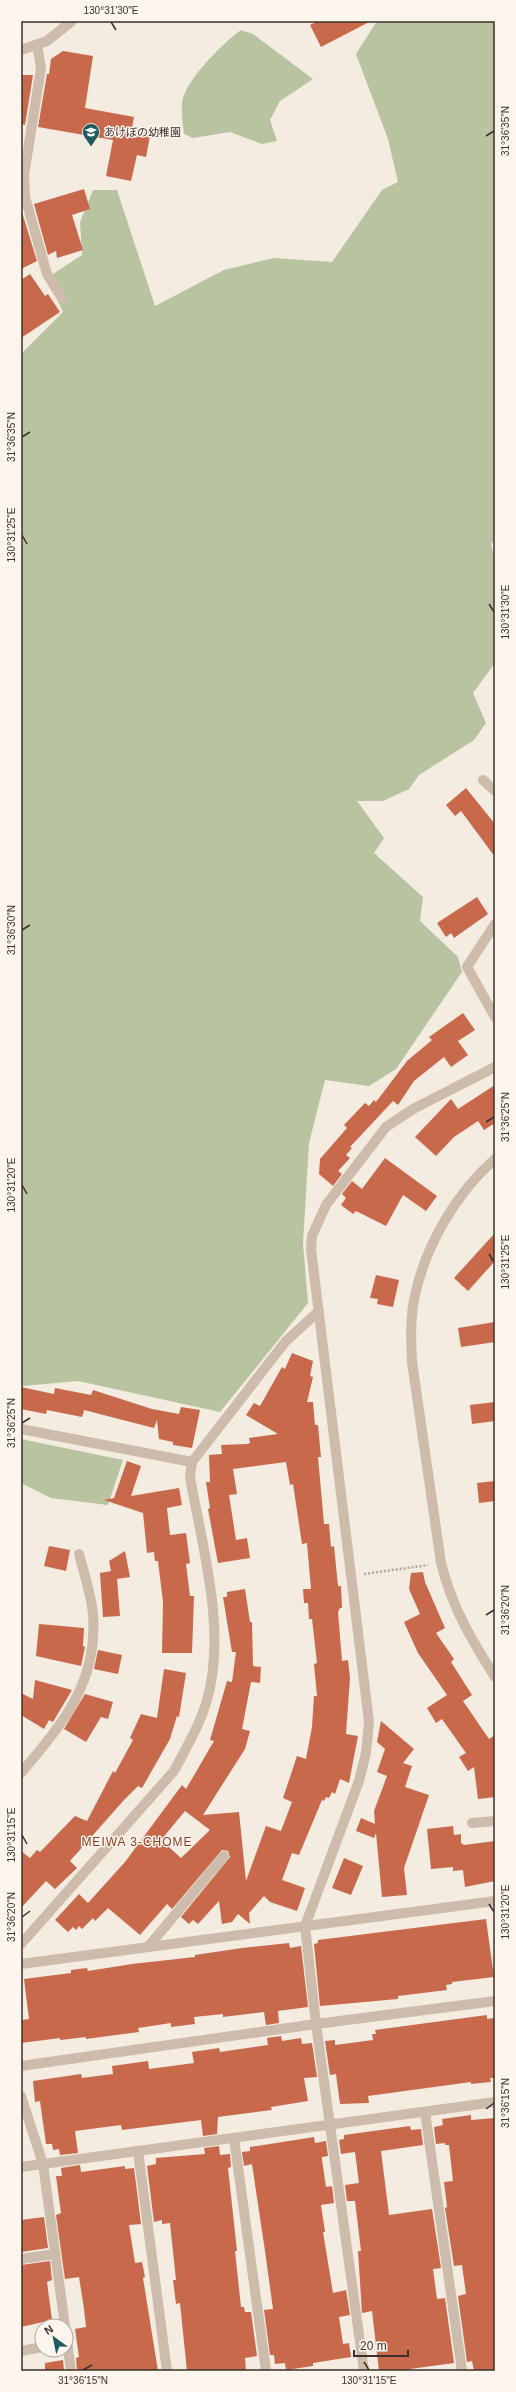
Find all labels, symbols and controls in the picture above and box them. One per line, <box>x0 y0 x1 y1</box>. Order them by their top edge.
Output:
text: 130°31'30"E <box>83 5 139 16</box>
text: 31°36'35"N <box>500 106 511 156</box>
school or university icon: あけぼの幼稚園 <box>81 122 101 147</box>
place label: あけぼの幼稚園 <box>104 126 181 138</box>
text: 31°36'35"N <box>6 412 17 462</box>
text: 130°31'25"E <box>6 507 17 563</box>
text: 130°31'30"E <box>500 584 511 640</box>
text: 31°36'30"N <box>6 905 17 955</box>
text: 31°36'25"N <box>500 1092 511 1142</box>
text: 130°31'20"E <box>6 1157 17 1213</box>
text: 130°31'25"E <box>500 1234 511 1290</box>
text: 31°36'25"N <box>6 1398 17 1448</box>
text: 31°36'20"N <box>500 1585 511 1635</box>
text: 130°31'15"E <box>6 1807 17 1863</box>
district label: MEIWA 3-CHOME <box>81 1835 193 1849</box>
text: 130°31'20"E <box>500 1884 511 1940</box>
text: 31°36'20"N <box>6 1892 17 1942</box>
text: 31°36'15"N <box>500 2078 511 2128</box>
north arrow <box>34 2318 74 2358</box>
text: N <box>42 2322 55 2337</box>
scale bar <box>354 2332 408 2358</box>
text: 20 m <box>360 2339 387 2353</box>
text: 31°36'15"N <box>58 2375 108 2386</box>
text: 130°31'15"E <box>341 2375 397 2386</box>

